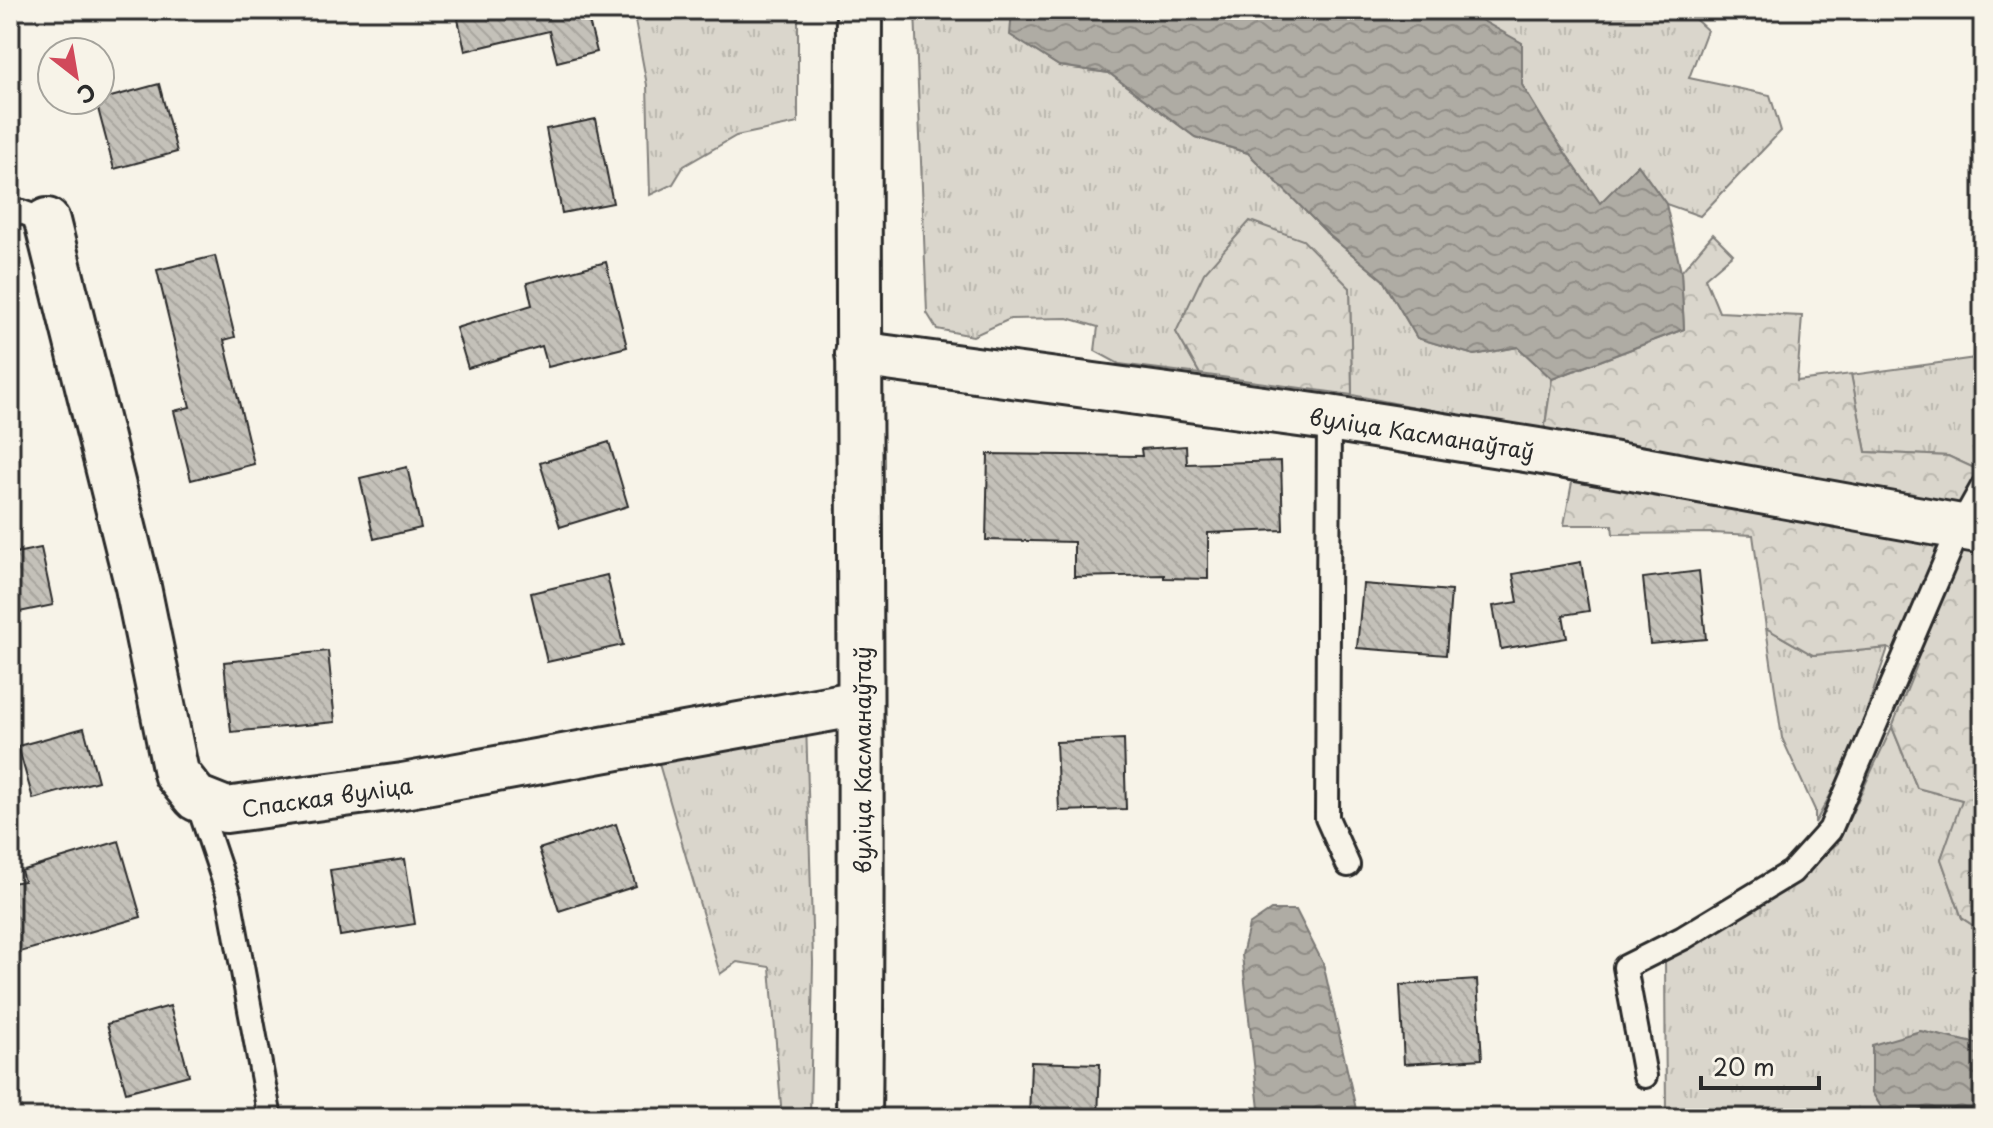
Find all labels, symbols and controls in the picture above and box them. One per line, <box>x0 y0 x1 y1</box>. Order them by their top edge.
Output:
north arrow <box>36 36 116 116</box>
text: С <box>71 76 103 113</box>
street label: вуліца Касманаўтаў <box>1307 399 1537 467</box>
street label: вуліца Касманаўтаў <box>845 646 878 874</box>
street label: Спаская вуліца <box>239 768 415 824</box>
scale bar <box>1701 1040 1819 1090</box>
text: 20 m <box>1713 1048 1775 1084</box>

